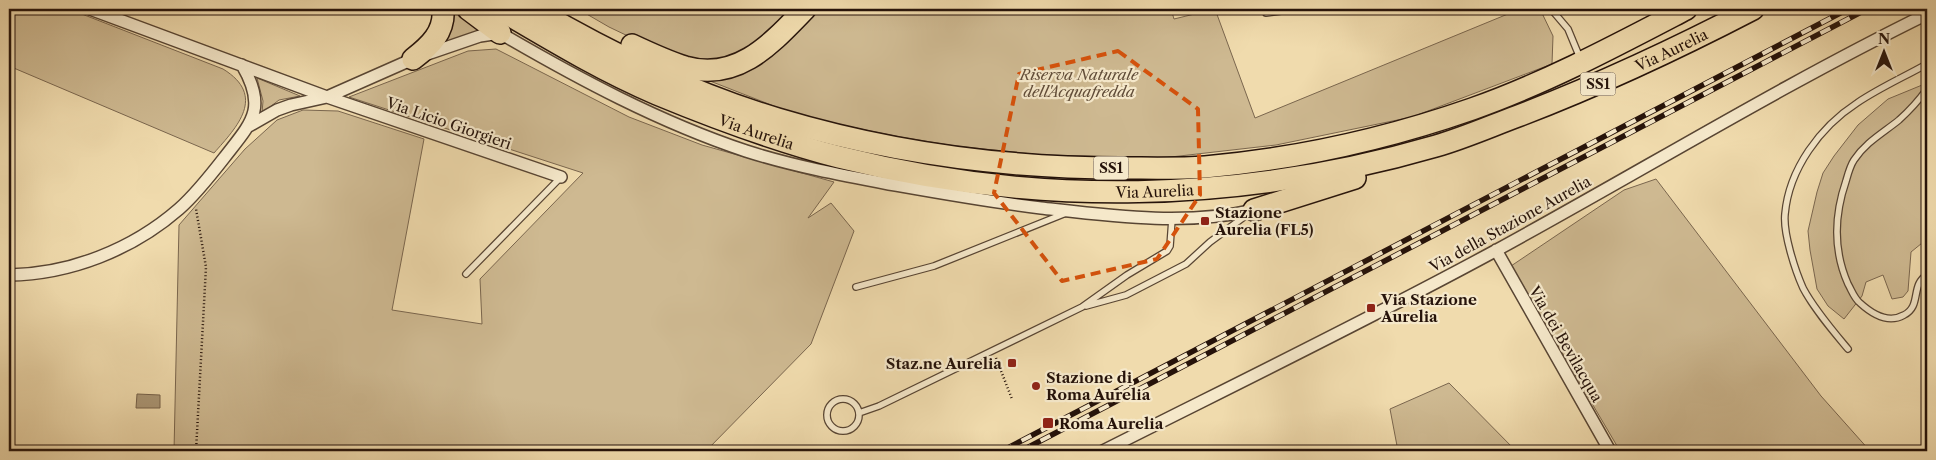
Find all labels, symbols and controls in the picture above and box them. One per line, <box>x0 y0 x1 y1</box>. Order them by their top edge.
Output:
street label: Via Aurelia <box>1631 24 1711 75</box>
north arrow <box>1858 28 1908 78</box>
text: N <box>1878 30 1890 48</box>
park label: Riserva Naturale dell'Acquafredda <box>1019 65 1139 101</box>
road number: SS1 <box>1580 72 1616 96</box>
street label: Via Licio Giorgieri <box>383 92 514 153</box>
street label: Via Aurelia <box>715 109 797 153</box>
road number: SS1 <box>1094 156 1128 180</box>
street label: Via della Stazione Aurelia <box>1425 172 1594 277</box>
street label: Via Aurelia <box>1115 180 1195 201</box>
place label: Stazione Aurelia (FL5) <box>1214 203 1314 239</box>
marker: Stazione Aurelia (FL5) <box>1199 215 1211 227</box>
street label: Via dei Bevilacqua <box>1525 282 1607 406</box>
place label: Via Stazione Aurelia <box>1380 290 1477 326</box>
marker: Via Stazione Aurelia <box>1365 302 1377 314</box>
place label: Staz.ne Aurelia <box>886 354 1002 373</box>
marker: Staz.ne Aurelia <box>1006 357 1018 369</box>
place label: Stazione di Roma Aurelia <box>1046 368 1151 404</box>
marker: Stazione di Roma Aurelia <box>1030 380 1042 392</box>
place label: Roma Aurelia <box>1059 414 1164 433</box>
marker: Roma Aurelia <box>1041 416 1055 430</box>

